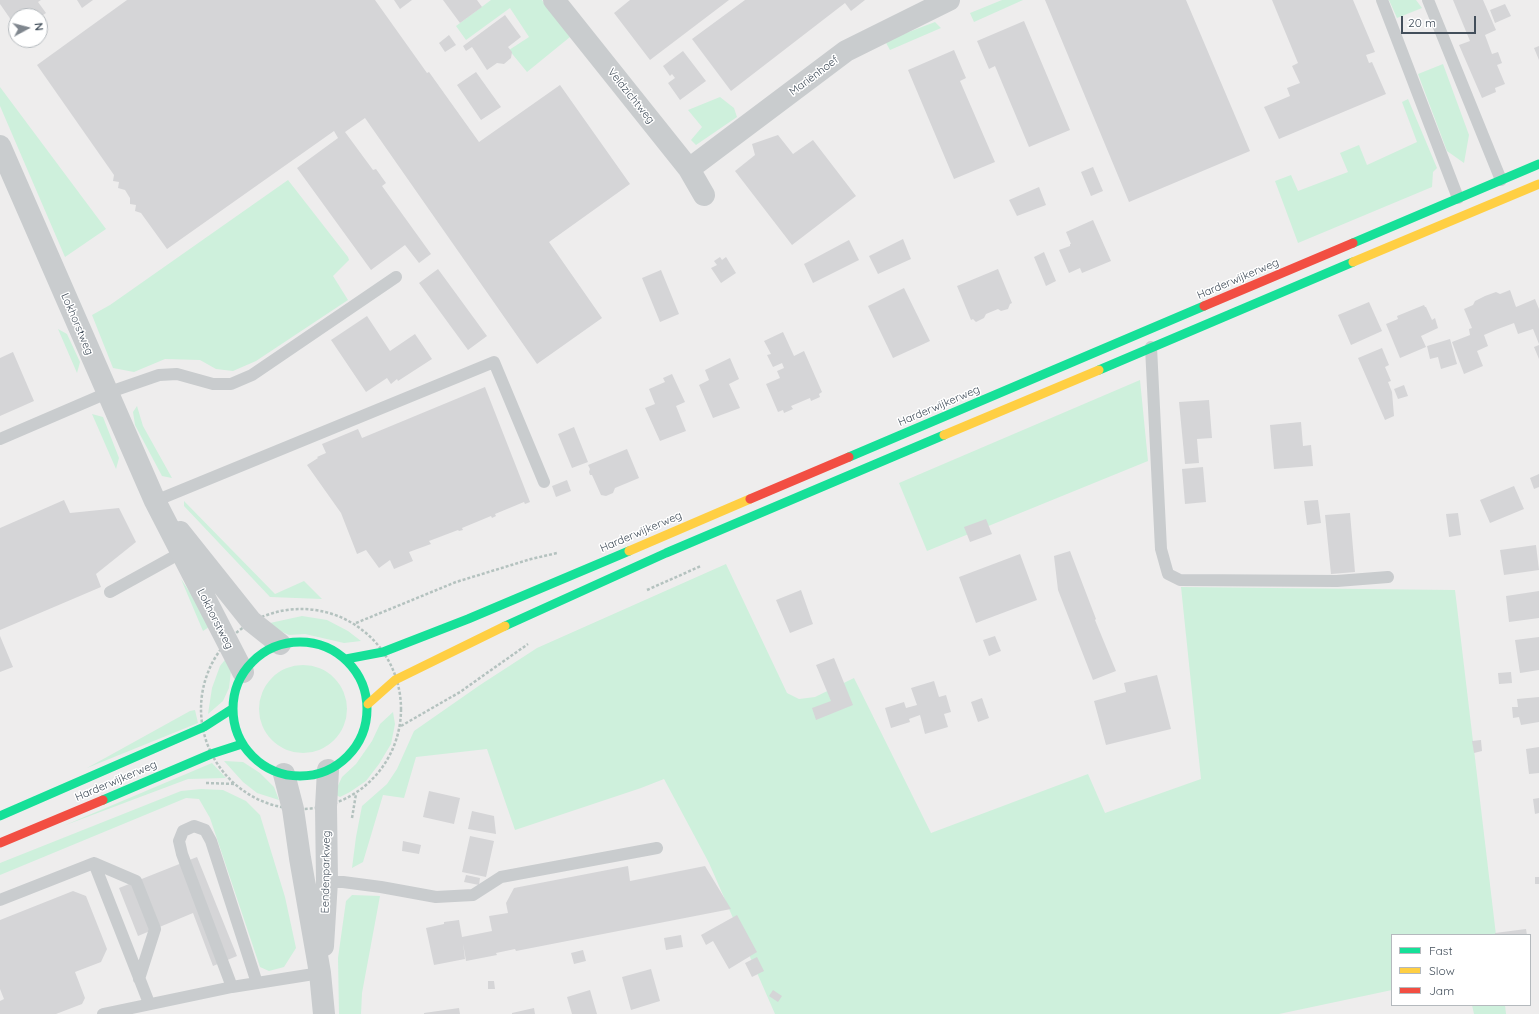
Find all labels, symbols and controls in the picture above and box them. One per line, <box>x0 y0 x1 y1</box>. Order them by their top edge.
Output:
north arrow <box>8 8 48 48</box>
scale bar <box>1403 8 1478 34</box>
text: 20 m <box>1408 15 1436 30</box>
text: N <box>31 22 46 32</box>
street label: Mariënhoef <box>787 53 841 99</box>
street label: Veldzichtweg <box>605 66 657 126</box>
street label: Harderwijkerweg <box>1195 256 1281 302</box>
street label: Lokhorstweg <box>58 291 96 357</box>
street label: Harderwijkerweg <box>896 383 982 429</box>
street label: Harderwijkerweg <box>598 509 684 555</box>
street label: Lokhorstweg <box>194 587 236 651</box>
street label: Harderwijkerweg <box>73 758 159 804</box>
street label: Eendenparkweg <box>319 831 333 913</box>
legend <box>1391 934 1531 1006</box>
text: Fast <box>1429 943 1453 958</box>
text: Slow <box>1429 963 1455 978</box>
text: Jam <box>1429 983 1454 998</box>

